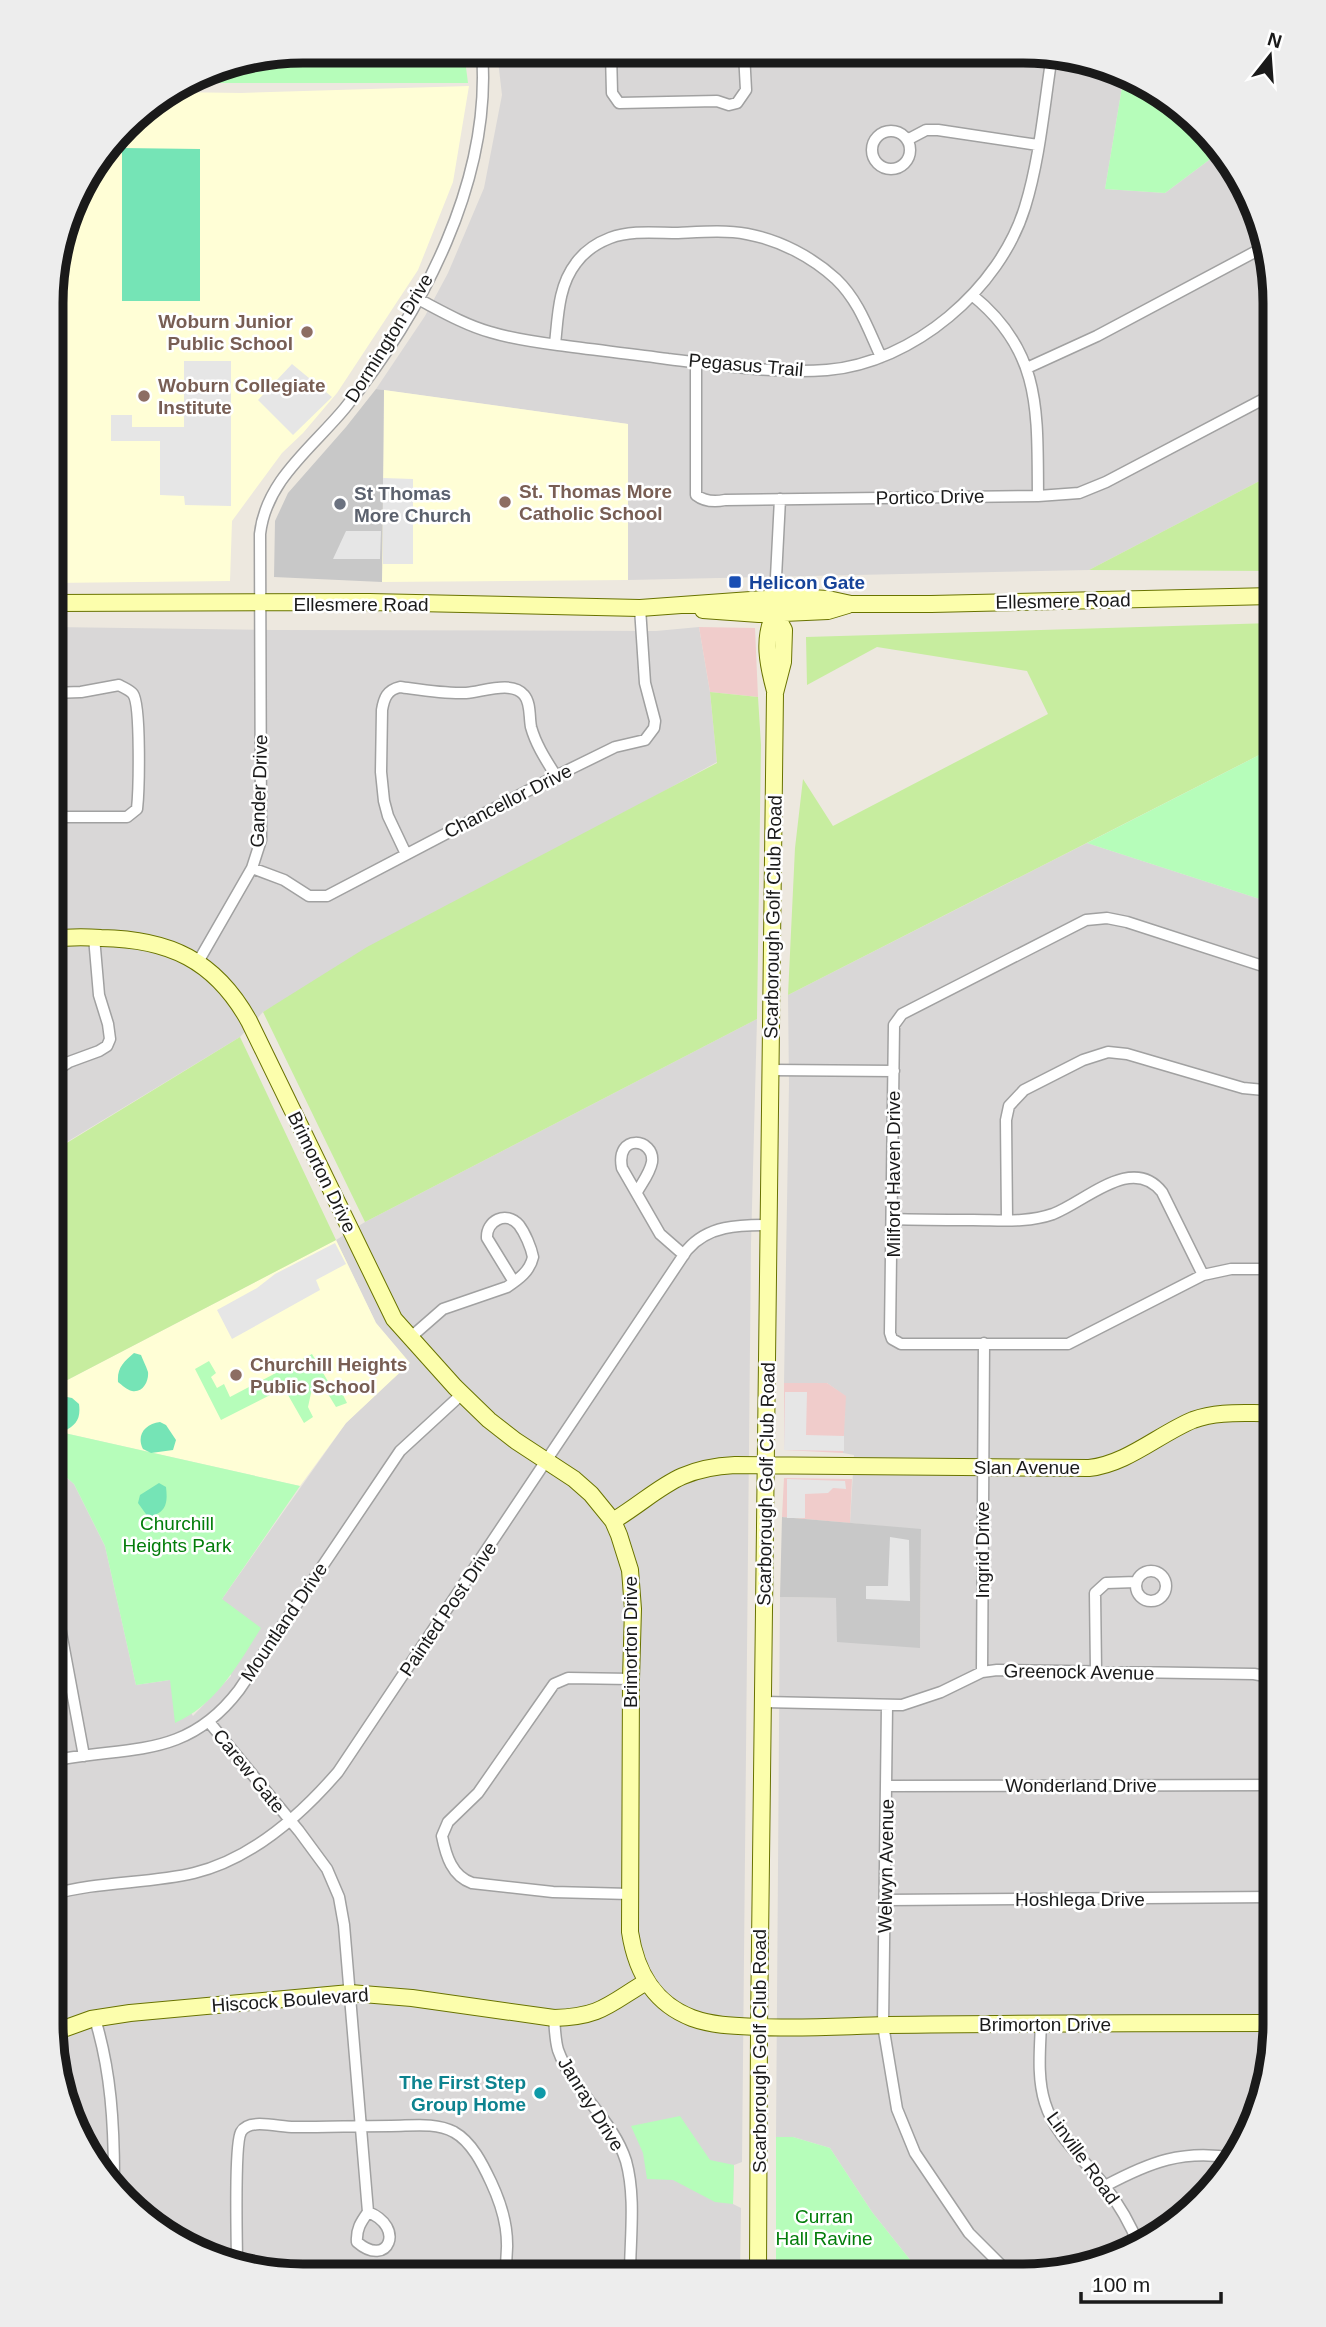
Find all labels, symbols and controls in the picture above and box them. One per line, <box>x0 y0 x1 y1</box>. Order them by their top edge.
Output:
north arrow <box>1235 21 1305 91</box>
text: N <box>1265 28 1284 52</box>
street label: Dormington Drive <box>341 270 437 406</box>
place label: Woburn Junior Public School <box>158 311 294 354</box>
marker: Woburn Junior Public School <box>299 324 315 340</box>
street label: Pegasus Trail <box>688 350 804 380</box>
place label: Woburn Collegiate Institute <box>158 375 325 418</box>
marker: Woburn Collegiate Institute <box>136 388 152 404</box>
place label: St. Thomas More Catholic School <box>519 481 672 524</box>
place label: St Thomas More Church <box>354 483 471 526</box>
street label: Portico Drive <box>875 486 985 508</box>
marker: St. Thomas More Catholic School <box>497 494 513 510</box>
marker: St Thomas More Church <box>332 496 348 512</box>
place label: Helicon Gate <box>749 572 865 593</box>
marker: Helicon Gate <box>727 574 743 590</box>
street label: Ellesmere Road <box>995 589 1131 613</box>
street label: Ellesmere Road <box>293 594 429 615</box>
street label: Gander Drive <box>247 734 271 848</box>
street label: Chancellor Drive <box>441 760 575 842</box>
street label: Scarborough Golf Club Road <box>760 795 786 1039</box>
street label: Milford Haven Drive <box>883 1091 904 1257</box>
street label: Brimorton Drive <box>284 1108 360 1236</box>
place label: Churchill Heights Public School <box>250 1354 407 1397</box>
street label: Scarborough Golf Club Road <box>753 1362 779 1606</box>
marker: Churchill Heights Public School <box>228 1367 244 1383</box>
street label: Slan Avenue <box>974 1457 1080 1478</box>
street label: Ingrid Drive <box>972 1501 993 1599</box>
park label: Churchill Heights Park <box>123 1513 232 1556</box>
street label: Painted Post Drive <box>395 1538 501 1680</box>
street label: Mountland Drive <box>237 1559 331 1685</box>
street label: Brimorton Drive <box>620 1576 641 1708</box>
street label: Greenock Avenue <box>1003 1660 1155 1684</box>
street label: Carew Gate <box>209 1725 289 1817</box>
street label: Wonderland Drive <box>1005 1775 1157 1796</box>
street label: Welwyn Avenue <box>874 1799 898 1933</box>
street label: Hoshlega Drive <box>1015 1889 1145 1910</box>
street label: Scarborough Golf Club Road <box>749 1929 770 2173</box>
street label: Hiscock Boulevard <box>211 1984 369 2016</box>
street label: Brimorton Drive <box>979 2014 1111 2035</box>
street label: Janray Drive <box>554 2053 628 2155</box>
place label: The First Step Group Home <box>399 2072 526 2115</box>
marker: The First Step Group Home <box>532 2085 548 2101</box>
street label: Linville Road <box>1043 2108 1123 2208</box>
park label: Curran Hall Ravine <box>775 2206 873 2249</box>
scale bar <box>1081 2260 1221 2304</box>
text: 100 m <box>1092 2273 1150 2296</box>

